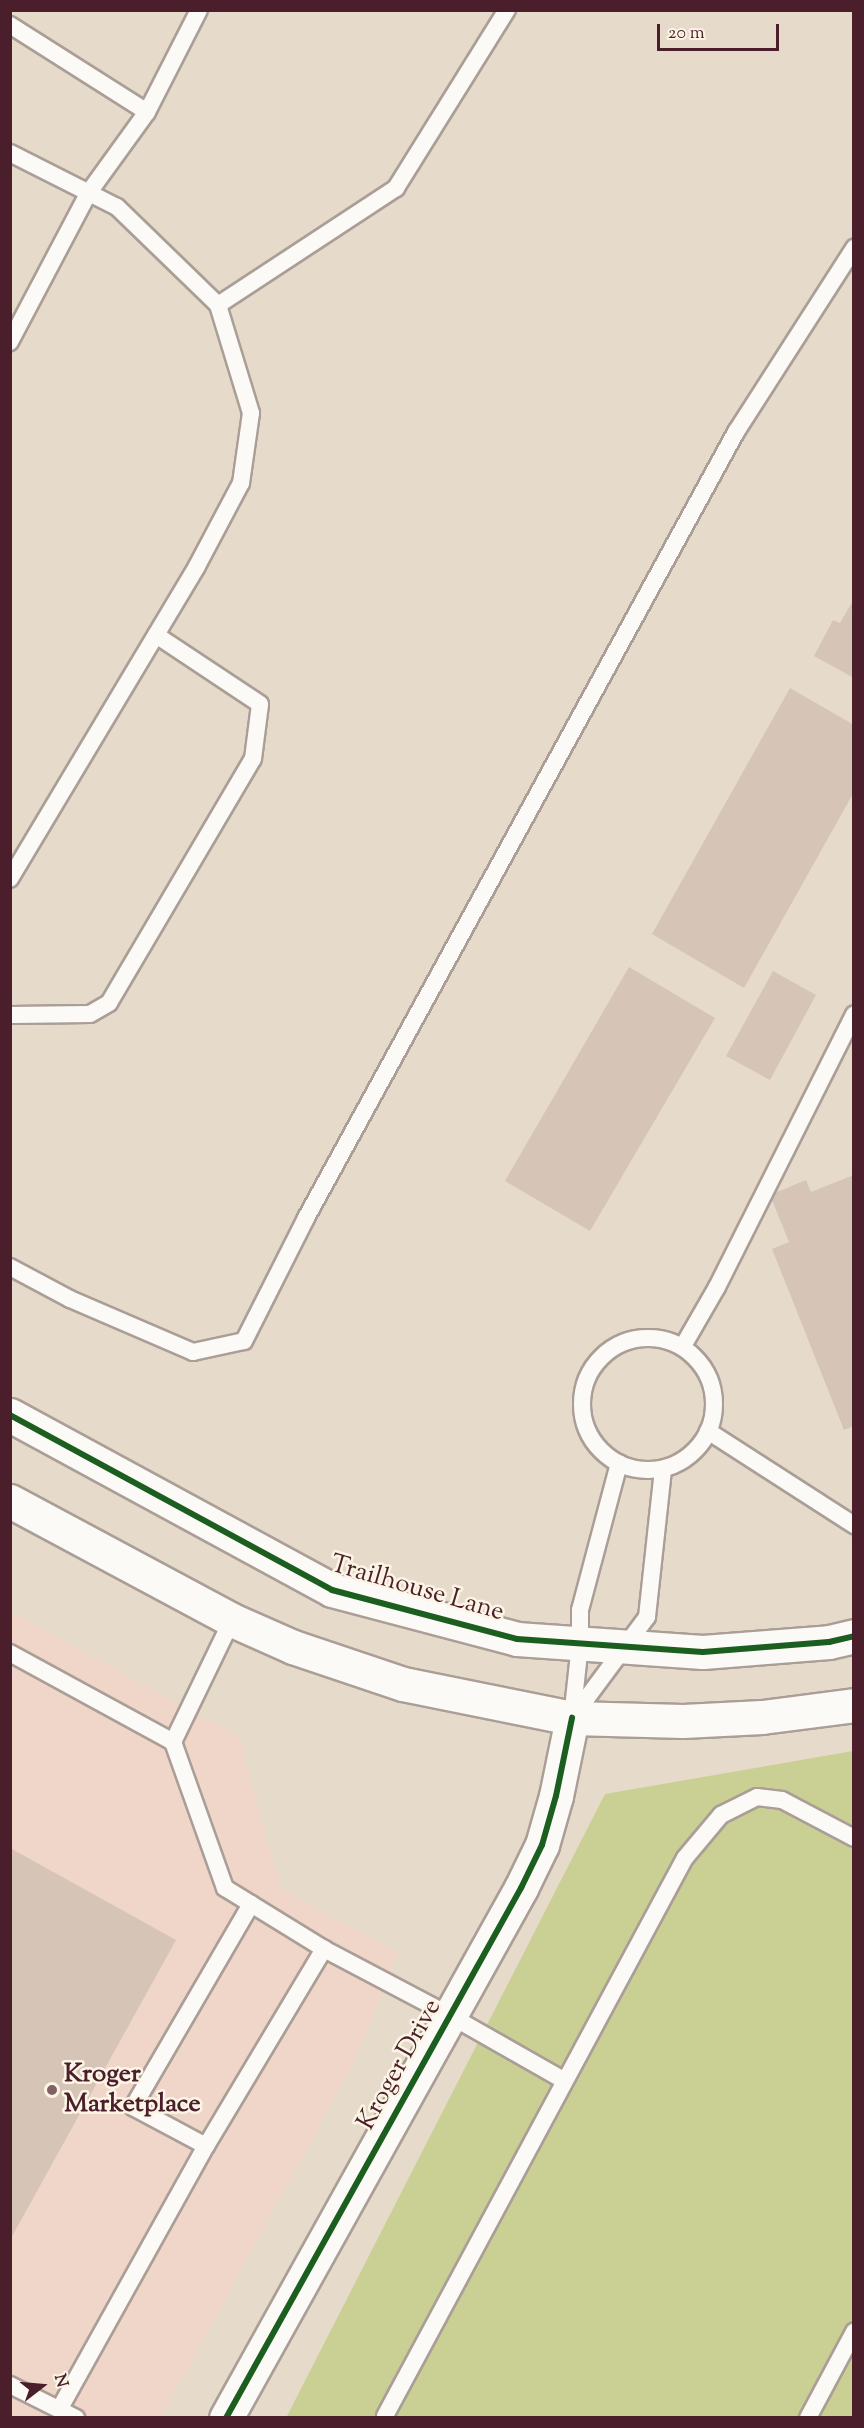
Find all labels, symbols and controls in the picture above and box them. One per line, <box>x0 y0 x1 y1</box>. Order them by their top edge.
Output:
scale bar <box>660 12 782 50</box>
text: 20 m <box>668 21 705 47</box>
street label: Trailhouse Lane <box>327 1549 507 1629</box>
street label: Kroger Drive <box>351 1994 449 2136</box>
place label: Kroger Marketplace <box>64 2059 201 2120</box>
marker: Kroger Marketplace <box>45 2083 59 2097</box>
north arrow <box>12 2356 72 2416</box>
text: N <box>47 2372 73 2390</box>

